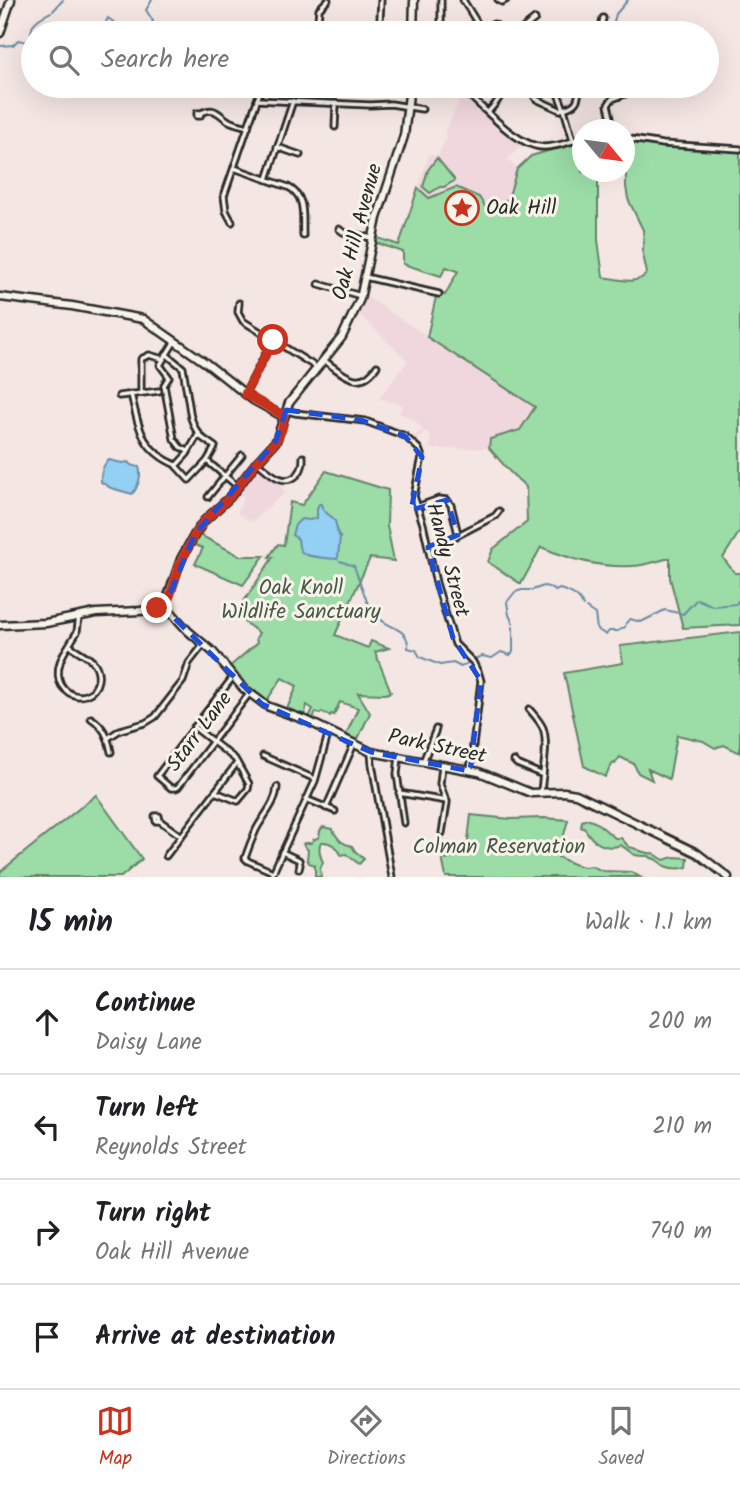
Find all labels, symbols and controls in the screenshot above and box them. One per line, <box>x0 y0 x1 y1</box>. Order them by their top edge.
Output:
search box <box>21 21 719 98</box>
text: Search here <box>101 39 229 81</box>
icon: search <box>45 41 83 79</box>
north arrow <box>572 119 635 182</box>
street label: Oak Hill Avenue <box>324 159 392 304</box>
place icon: Oak Hill <box>443 189 481 227</box>
place label: Oak Hill <box>486 192 556 225</box>
route start <box>257 324 288 355</box>
street label: Handy Street <box>416 499 478 622</box>
park label: Oak Knoll Wildlife Sanctuary <box>221 572 381 629</box>
route end <box>141 592 172 623</box>
street label: Starr Lane <box>159 684 242 779</box>
street label: Park Street <box>385 720 490 774</box>
park label: Colman Reservation <box>412 831 586 864</box>
text: 15 min <box>28 899 113 947</box>
text: Walk · 1.1 km <box>585 905 712 941</box>
text: Continue <box>95 983 196 1025</box>
icon: ahead <box>28 1003 66 1041</box>
text: 200 m <box>648 1004 712 1040</box>
text: Daisy Lane <box>95 1025 202 1061</box>
text: Turn left <box>95 1088 198 1130</box>
icon: left <box>28 1108 66 1146</box>
text: 210 m <box>652 1109 712 1145</box>
text: Reynolds Street <box>95 1130 247 1166</box>
text: Turn right <box>95 1193 211 1235</box>
icon: right <box>28 1213 66 1251</box>
text: 740 m <box>650 1214 712 1250</box>
text: Oak Hill Avenue <box>95 1235 249 1271</box>
text: Arrive at destination <box>95 1316 335 1358</box>
icon: arrive <box>28 1318 66 1356</box>
tab: Map <box>96 1402 134 1474</box>
tab: Directions <box>327 1402 406 1474</box>
tab: Saved <box>599 1402 644 1474</box>

